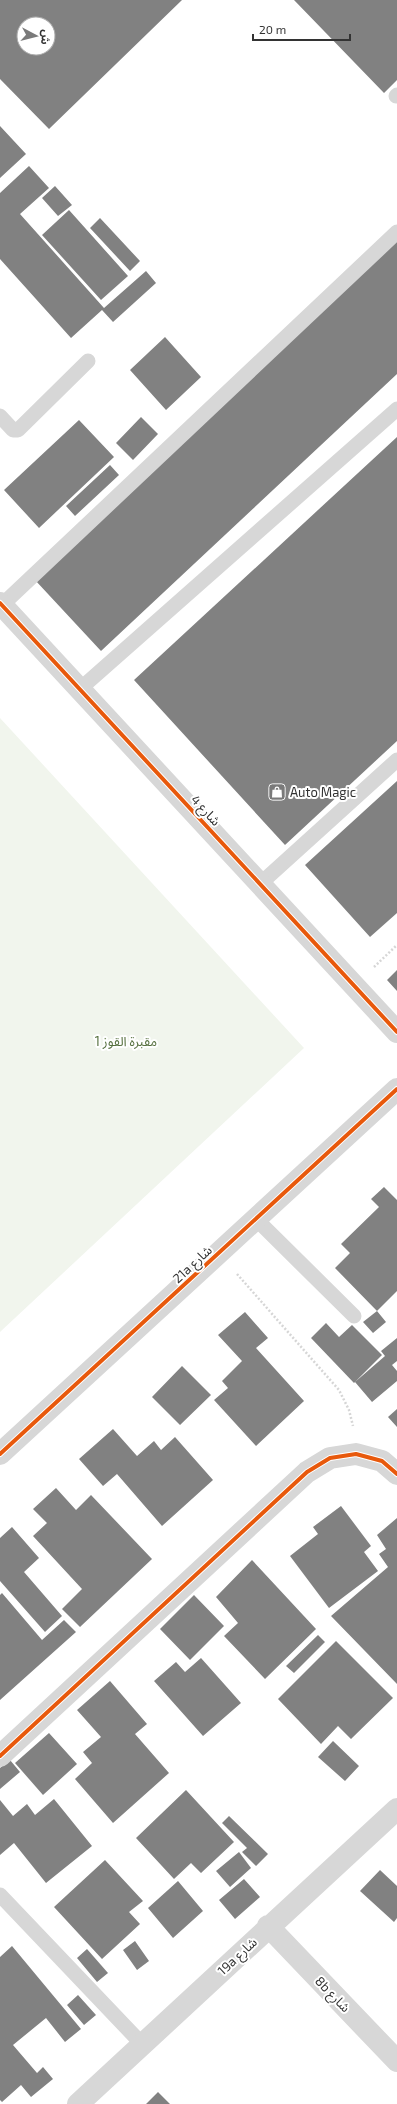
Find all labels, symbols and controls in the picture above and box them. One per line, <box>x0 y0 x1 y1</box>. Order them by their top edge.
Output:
north arrow <box>16 16 56 56</box>
scale bar <box>253 16 350 42</box>
text: 20 m <box>259 22 286 36</box>
text: ش <box>38 29 54 46</box>
shop icon: Auto Magic <box>267 782 287 802</box>
place label: Auto Magic <box>290 784 356 800</box>
street label: شارع 4 <box>186 791 224 831</box>
park label: مقبرة القوز 1 <box>95 1033 157 1049</box>
street label: 21a شارع <box>169 1242 217 1288</box>
street label: 19a شارع <box>214 1934 262 1980</box>
street label: 8b شارع <box>310 1973 354 2017</box>

